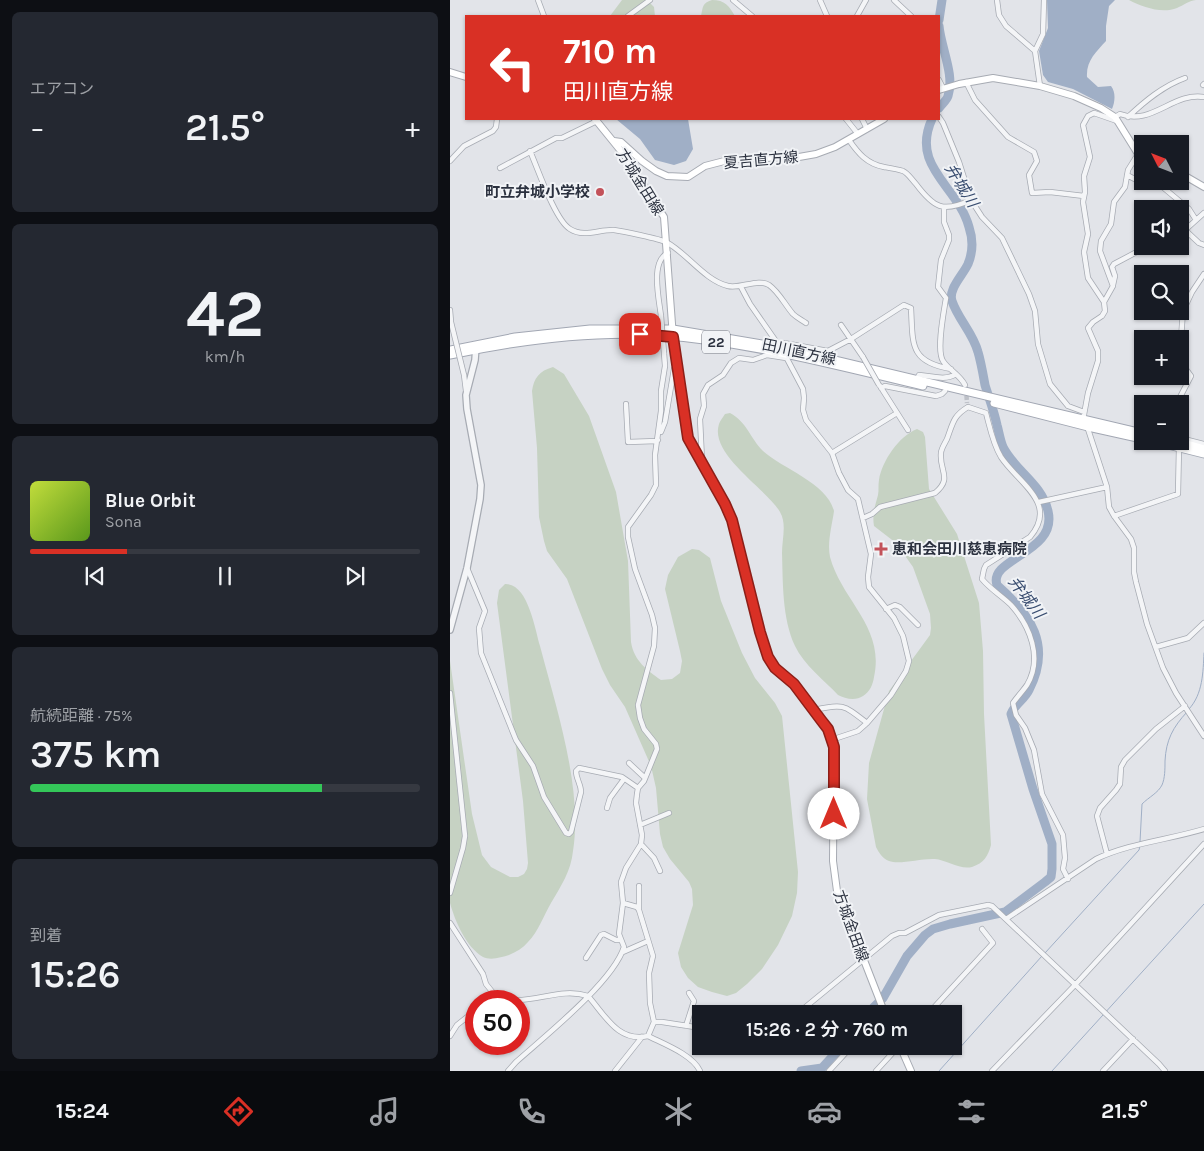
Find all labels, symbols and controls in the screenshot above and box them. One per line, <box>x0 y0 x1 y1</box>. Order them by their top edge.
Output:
text: 710 m <box>563 31 657 72</box>
icon: left <box>480 35 545 100</box>
text: エアコン <box>30 79 94 98</box>
text: 田川直方線 <box>563 79 673 105</box>
text: 21.5° <box>185 105 265 150</box>
text: − <box>30 111 45 144</box>
text: + <box>405 111 420 144</box>
north arrow <box>1134 135 1189 190</box>
map controls <box>1134 135 1189 450</box>
street label: 方城金田線 <box>612 145 668 219</box>
street label: 夏吉直方線 <box>723 148 799 172</box>
water label: 弁城川 <box>941 160 983 212</box>
place label: 町立弁城小学校 <box>485 183 590 201</box>
marker: 町立弁城小学校 <box>594 186 606 198</box>
button: sound <box>1134 200 1189 255</box>
button: search <box>1134 265 1189 320</box>
text: 42 <box>186 276 264 352</box>
pin <box>619 313 661 355</box>
icon: arrive <box>626 320 654 348</box>
button: + <box>1134 330 1189 385</box>
road number: 22 <box>702 331 730 354</box>
street label: 田川直方線 <box>760 335 838 369</box>
text: km/h <box>205 347 245 366</box>
button: − <box>1134 395 1189 450</box>
text: Blue Orbit <box>105 490 196 512</box>
text: Sona <box>105 512 142 531</box>
place label: 恵和会田川慈恵病院 <box>892 540 1027 558</box>
marker: 恵和会田川慈恵病院 <box>874 542 888 556</box>
icon: previous <box>81 562 109 590</box>
icon: pause <box>211 562 239 590</box>
icon: next <box>341 562 369 590</box>
water label: 弁城川 <box>1005 572 1050 624</box>
text: 航続距離 · 75% <box>30 706 133 725</box>
text: 375 km <box>30 732 161 777</box>
position arrow <box>807 787 859 839</box>
street label: 方城金田線 <box>830 888 872 964</box>
text: 到着 <box>30 926 62 945</box>
text: 15:26 <box>30 952 120 997</box>
speed limit sign: 50 <box>465 990 530 1055</box>
text: 15:26 · 2 分 · 760 m <box>746 1019 908 1041</box>
icon: directions <box>221 1094 256 1129</box>
icon: music <box>367 1094 402 1129</box>
icon: phone <box>514 1094 549 1129</box>
icon: climate <box>661 1094 696 1129</box>
icon: car <box>807 1094 842 1129</box>
icon: filters <box>954 1094 989 1129</box>
text: 15:24 <box>56 1098 109 1124</box>
text: 21.5° <box>1101 1098 1148 1124</box>

